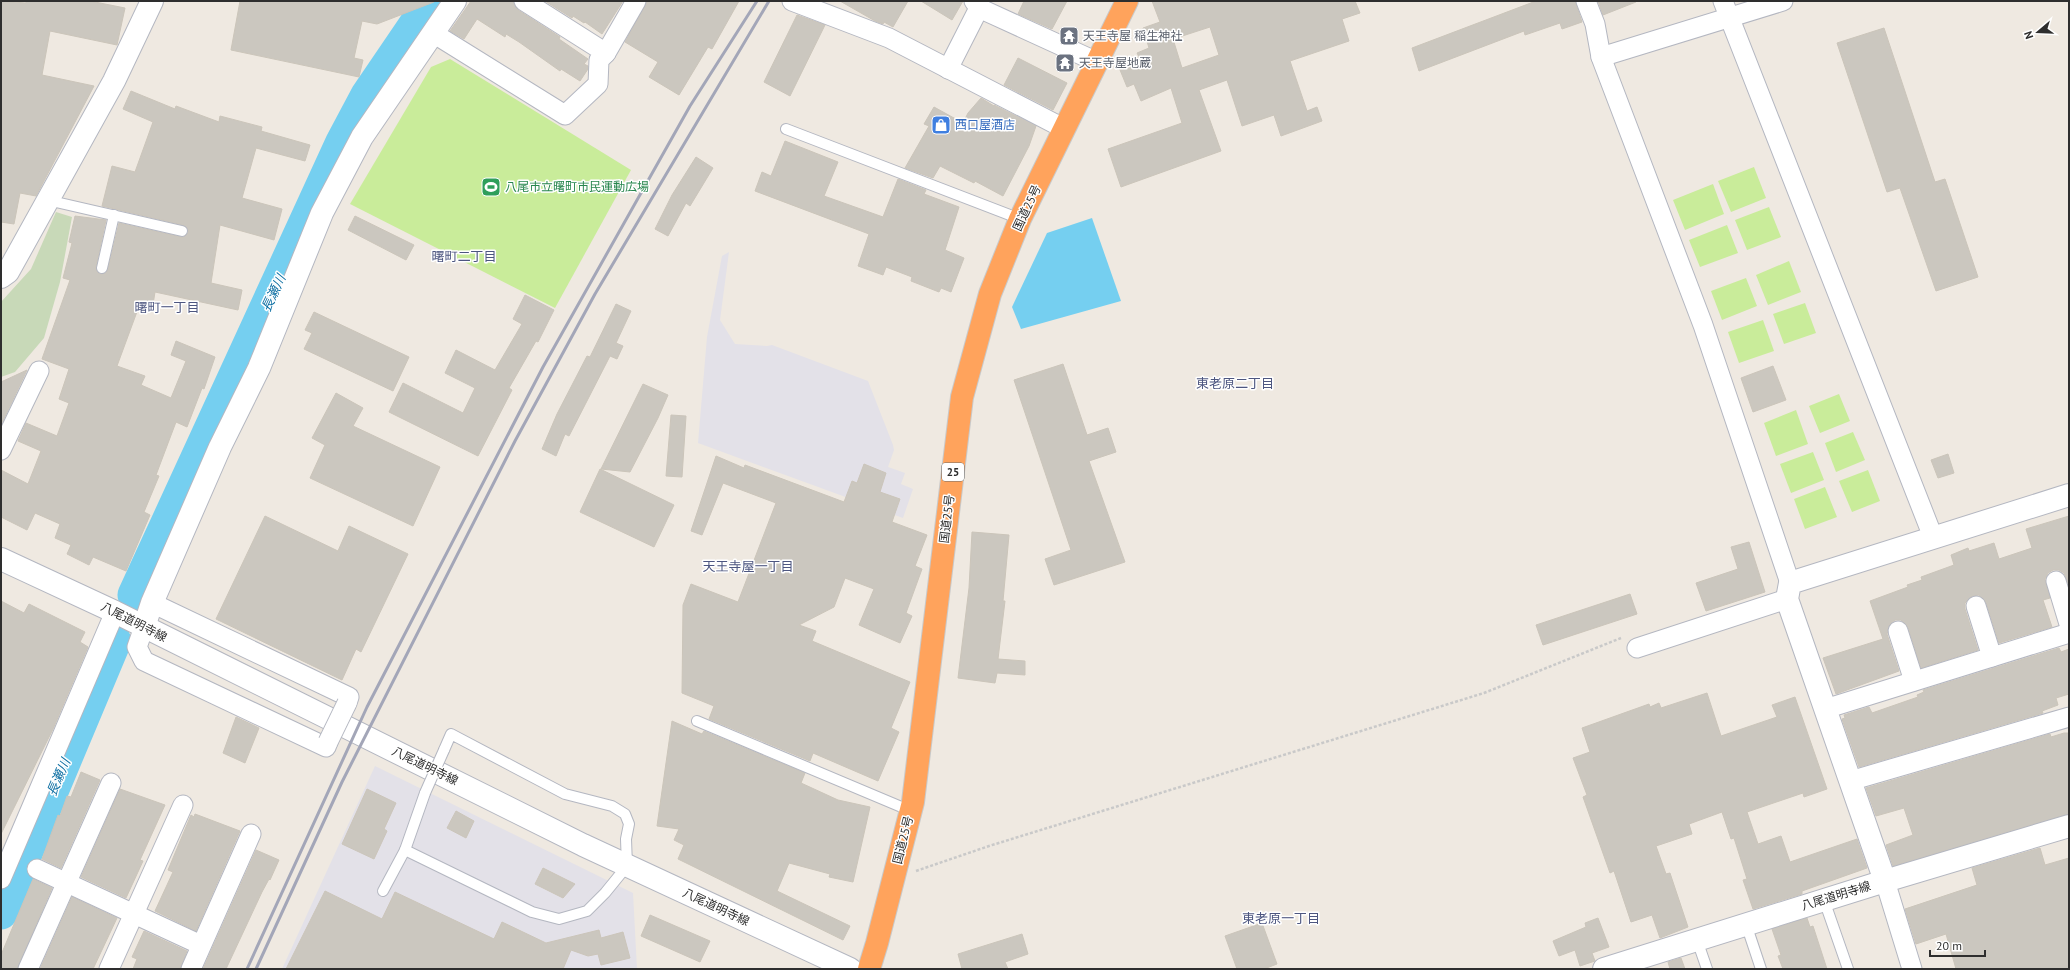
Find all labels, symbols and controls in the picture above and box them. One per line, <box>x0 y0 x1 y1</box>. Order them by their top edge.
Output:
north arrow <box>2018 12 2058 52</box>
temple icon: 天王寺屋 稲生神社 <box>1058 25 1080 47</box>
place label: 天王寺屋 稲生神社 <box>1083 28 1182 43</box>
text: N <box>2021 30 2036 41</box>
temple icon: 天王寺屋地蔵 <box>1054 52 1076 74</box>
place label: 天王寺屋地蔵 <box>1079 55 1151 70</box>
shop icon: 西口屋酒店 <box>930 114 952 136</box>
place label: 西口屋酒店 <box>955 117 1015 132</box>
sports icon: 八尾市立曙町市民運動広場 <box>480 176 502 198</box>
place label: 八尾市立曙町市民運動広場 <box>505 179 649 194</box>
street label: 国道25号 <box>1009 182 1044 233</box>
district label: 曙町二丁目 <box>431 248 497 265</box>
water label: 長瀬川 <box>258 270 290 314</box>
district label: 曙町一丁目 <box>134 299 200 316</box>
district label: 東老原二丁目 <box>1196 375 1274 392</box>
road number: 25 <box>942 463 964 481</box>
street label: 国道25号 <box>936 494 957 544</box>
district label: 天王寺屋一丁目 <box>702 558 794 575</box>
street label: 八尾道明寺線 <box>99 599 170 645</box>
street label: 八尾道明寺線 <box>390 743 461 788</box>
water label: 長瀬川 <box>43 754 75 798</box>
street label: 国道25号 <box>889 814 916 866</box>
street label: 八尾道明寺線 <box>1799 878 1872 913</box>
street label: 八尾道明寺線 <box>680 885 752 929</box>
district label: 東老原一丁目 <box>1242 910 1320 927</box>
scale bar <box>1930 932 1985 958</box>
text: 20 m <box>1936 938 1962 953</box>

